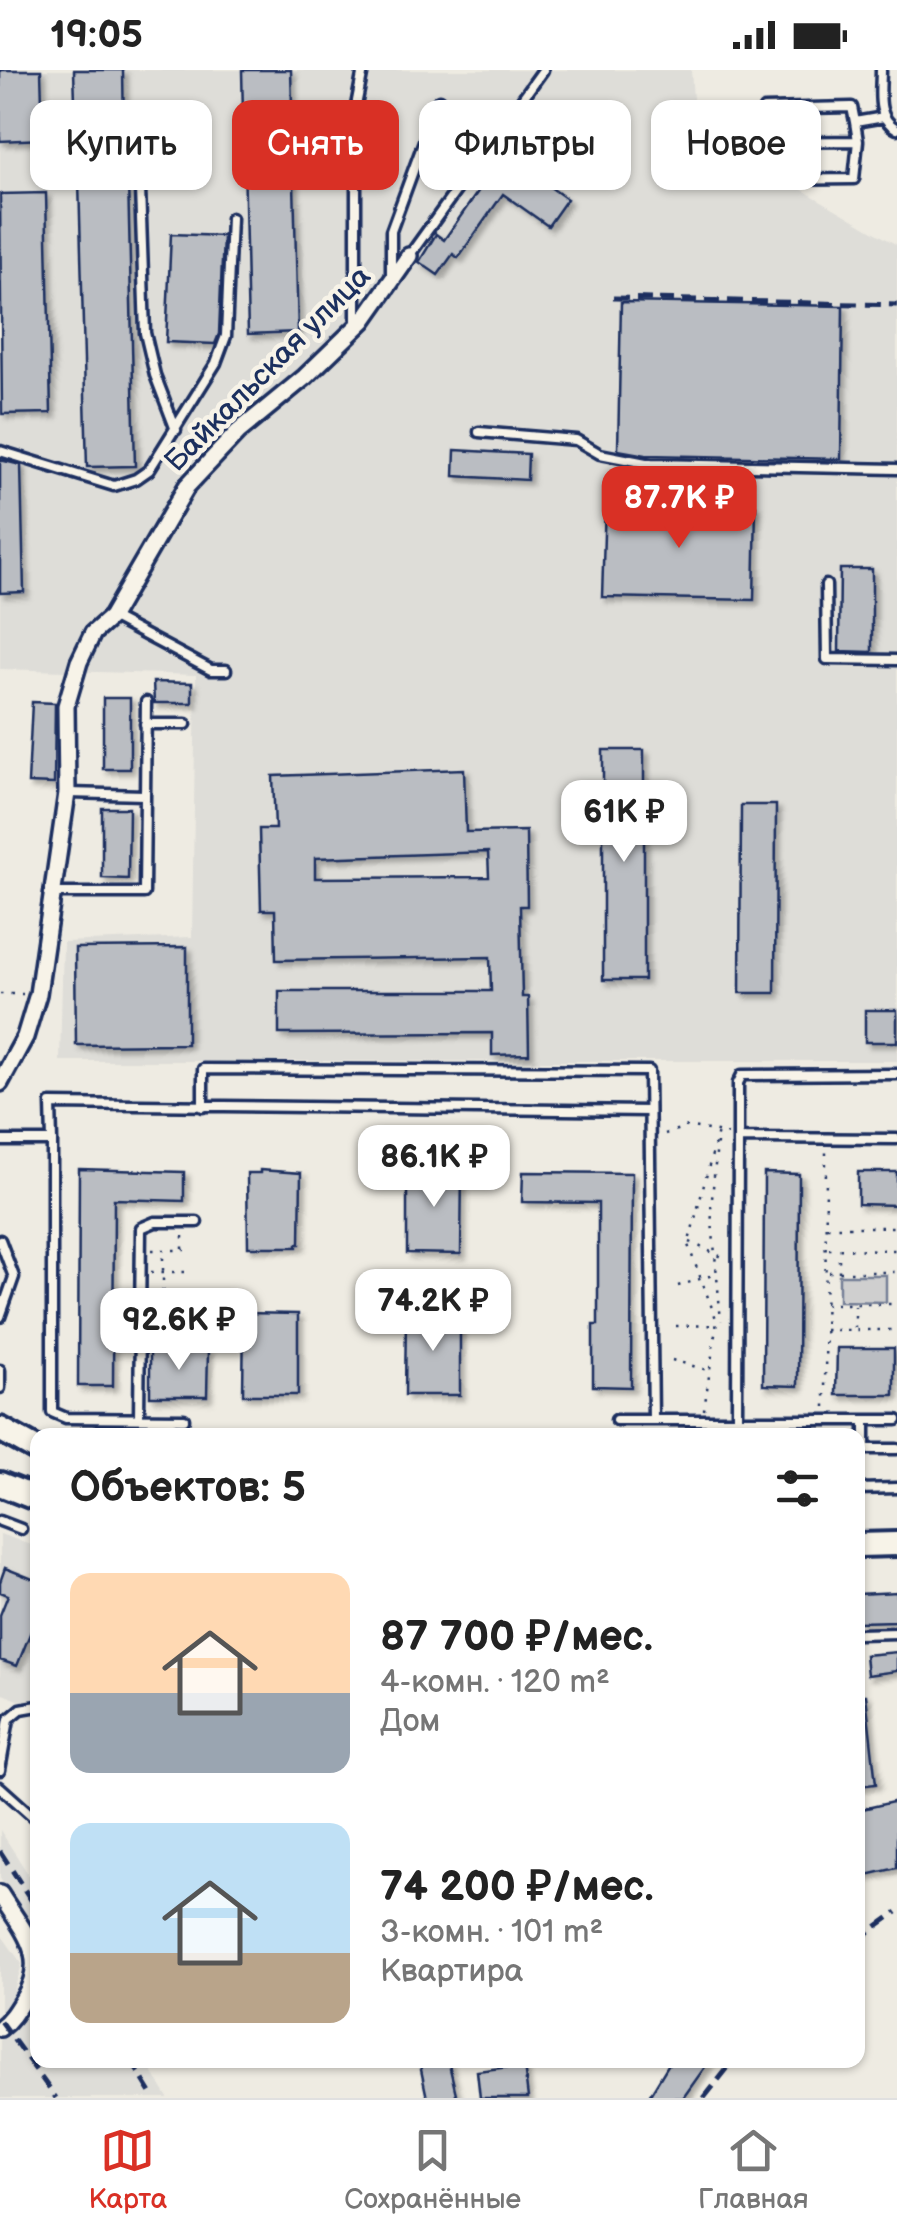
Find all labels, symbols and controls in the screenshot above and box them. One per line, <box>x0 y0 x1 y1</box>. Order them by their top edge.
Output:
text: 19:05 <box>50 13 143 58</box>
chip: Купить <box>30 100 212 190</box>
chip: Снять <box>232 100 399 190</box>
chip: Фильтры <box>419 100 631 190</box>
chip: Новое <box>651 100 821 190</box>
street label: Байкальская улица <box>158 258 379 479</box>
pin: 87.7K ₽ <box>587 466 771 551</box>
text: 87.7K ₽ <box>624 479 734 518</box>
pin: 61K ₽ <box>554 780 694 865</box>
text: 61K ₽ <box>583 793 665 832</box>
pin: 86.1K ₽ <box>342 1125 526 1210</box>
text: 86.1K ₽ <box>380 1138 488 1177</box>
pin: 74.2K ₽ <box>341 1269 525 1354</box>
text: 74.2K ₽ <box>377 1282 489 1321</box>
pin: 92.6K ₽ <box>87 1288 271 1373</box>
text: 92.6K ₽ <box>122 1301 236 1340</box>
icon: filters <box>770 1461 825 1516</box>
text: Объектов: 5 <box>70 1463 306 1514</box>
text: 87 700 ₽/мес. <box>380 1612 653 1663</box>
icon: home <box>150 1613 270 1733</box>
text: 4-комн. · 120 m² <box>380 1663 610 1702</box>
text: Дом <box>380 1702 440 1741</box>
text: 74 200 ₽/мес. <box>380 1862 654 1913</box>
icon: home <box>150 1863 270 1983</box>
text: 3-комн. · 101 m² <box>380 1913 603 1952</box>
text: Квартира <box>380 1952 523 1991</box>
tab: Карта <box>88 2123 167 2216</box>
tab: Сохранённые <box>344 2123 521 2216</box>
tab: Главная <box>698 2123 809 2216</box>

